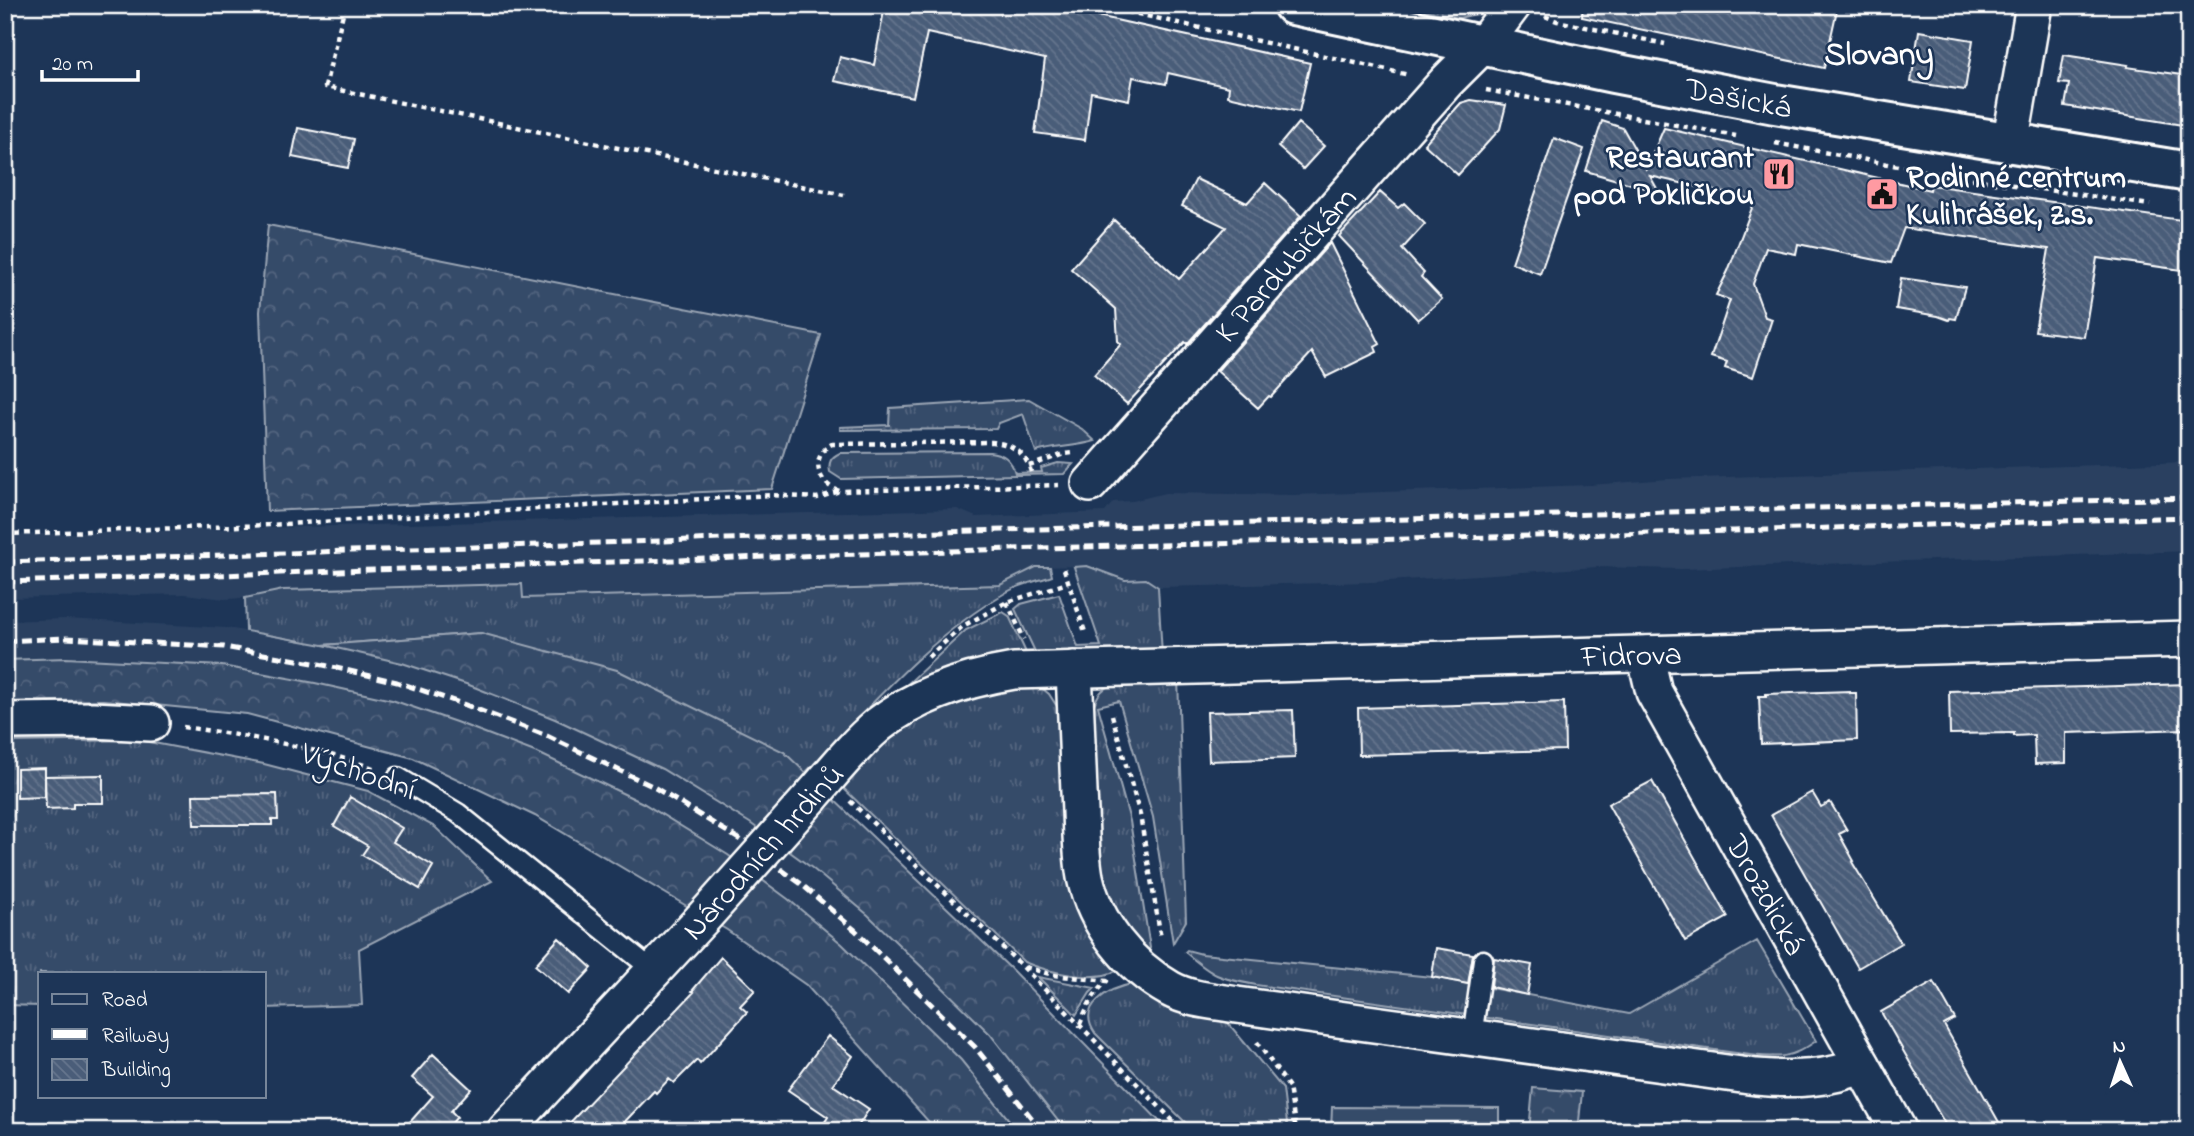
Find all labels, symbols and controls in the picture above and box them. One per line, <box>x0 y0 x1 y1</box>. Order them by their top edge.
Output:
district label: Slovany <box>1824 32 1934 81</box>
scale bar <box>42 38 138 82</box>
text: 20 m <box>52 50 93 80</box>
street label: Dašická <box>1680 67 1795 133</box>
place label: Restaurant pod Pokličkou <box>1573 136 1754 220</box>
restaurant icon: Restaurant pod Pokličkou <box>1760 155 1798 193</box>
place label: Rodinné centrum Kulihrášek, z.s. <box>1906 156 2126 240</box>
public building icon: Rodinné centrum Kulihrášek, z.s. <box>1863 175 1901 213</box>
street label: K Pardubičkám <box>1205 177 1370 355</box>
street label: Fidrova <box>1580 633 1682 683</box>
street label: Východní <box>293 731 422 815</box>
street label: Národních hrdinů <box>672 754 857 952</box>
street label: Drozdická <box>1711 826 1816 965</box>
legend <box>38 972 266 1098</box>
text: Road <box>102 986 148 1016</box>
text: Railway <box>102 1022 169 1054</box>
north arrow <box>2086 1028 2156 1098</box>
text: N <box>2112 1034 2127 1061</box>
text: Building <box>101 1056 171 1088</box>

